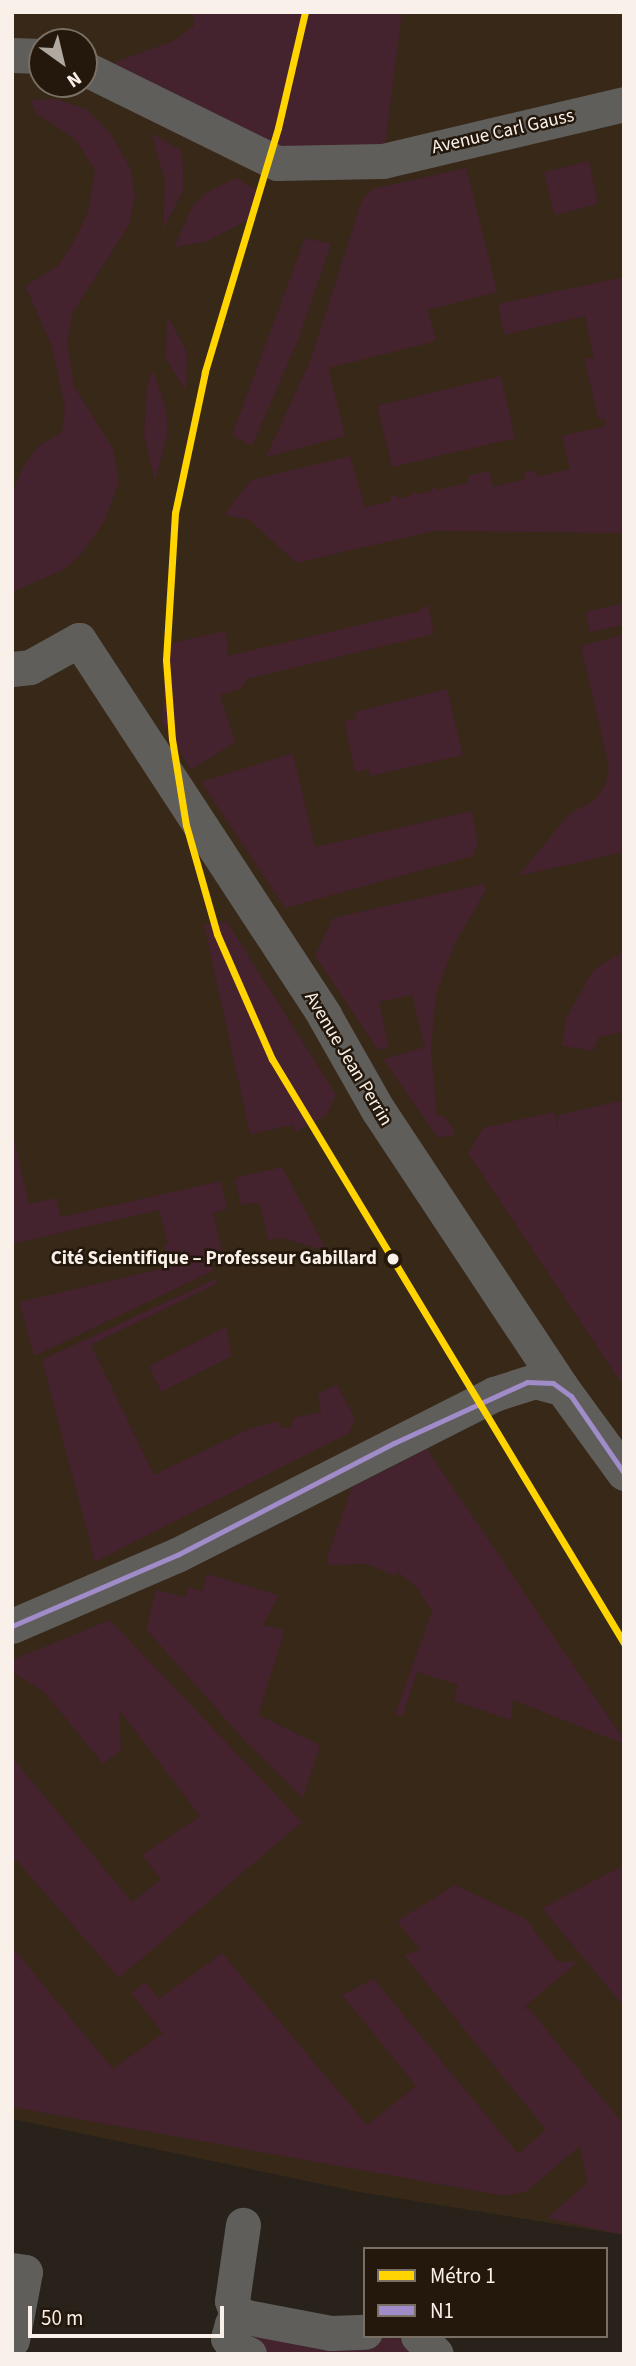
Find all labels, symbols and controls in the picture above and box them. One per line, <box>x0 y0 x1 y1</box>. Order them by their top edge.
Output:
north arrow <box>28 28 98 98</box>
text: N <box>61 64 87 94</box>
street label: Avenue Carl Gauss <box>430 105 576 159</box>
street label: Avenue Jean Perrin <box>299 988 397 1130</box>
place label: Cité Scientifique – Professeur Gabillard <box>51 1248 377 1270</box>
marker: Cité Scientifique – Professeur Gabillard <box>383 1249 403 1269</box>
legend <box>363 2247 608 2338</box>
text: Métro 1 <box>430 2261 496 2291</box>
scale bar <box>32 2292 228 2336</box>
text: N1 <box>430 2296 454 2326</box>
text: 50 m <box>41 2303 83 2333</box>

